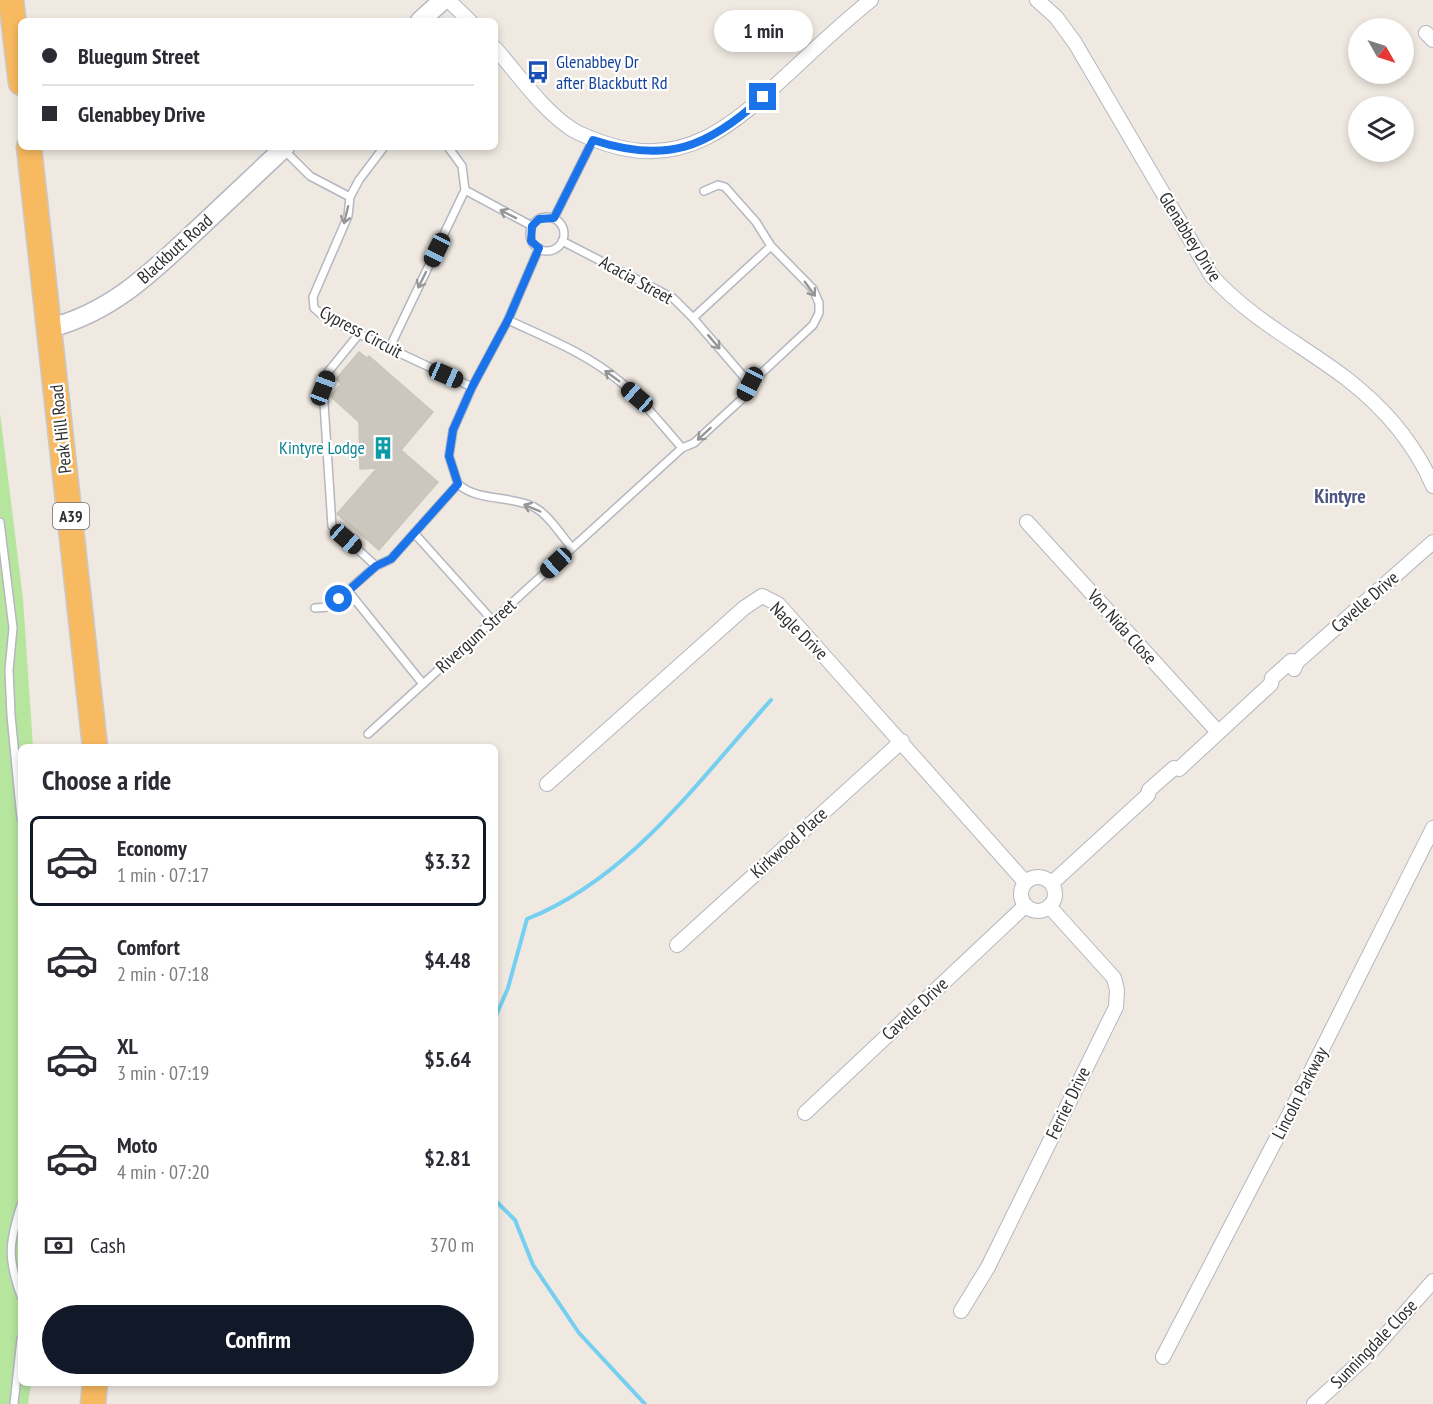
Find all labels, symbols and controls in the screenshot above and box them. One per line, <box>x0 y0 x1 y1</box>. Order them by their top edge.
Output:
callout: 1 min <box>714 10 813 52</box>
text: 1 min <box>743 18 784 44</box>
north arrow <box>1348 18 1414 84</box>
map controls <box>1348 18 1414 162</box>
text: Bluegum Street <box>78 42 200 70</box>
place label: Glenabbey Dr after Blackbutt Rd <box>556 50 668 94</box>
bus stop icon: Glenabbey Dr after Blackbutt Rd <box>525 59 551 85</box>
route end <box>749 83 776 110</box>
button: layers <box>1348 96 1414 162</box>
text: Glenabbey Drive <box>78 100 205 128</box>
street label: Glenabbey Drive <box>1154 188 1227 286</box>
one-way arrow <box>340 205 352 224</box>
one-way arrow <box>499 207 517 219</box>
street label: Blackbutt Road <box>132 209 217 288</box>
car <box>421 230 453 270</box>
street label: Acacia Street <box>595 250 677 309</box>
one-way arrow <box>415 271 427 289</box>
one-way arrow <box>804 280 816 296</box>
street label: Cypress Circuit <box>316 300 407 363</box>
one-way arrow <box>707 334 720 350</box>
car <box>426 359 466 391</box>
car <box>734 364 766 404</box>
car <box>308 368 338 408</box>
one-way arrow <box>604 369 620 382</box>
car <box>618 378 656 416</box>
street label: Peak Hill Road <box>44 384 77 475</box>
one-way arrow <box>696 427 711 441</box>
building icon: Kintyre Lodge <box>370 435 396 461</box>
place label: Kintyre Lodge <box>279 436 365 459</box>
district label: Kintyre <box>1314 483 1366 509</box>
one-way arrow <box>523 502 541 513</box>
road number: A39 <box>53 503 89 529</box>
car <box>327 520 365 558</box>
car <box>537 544 575 582</box>
street label: Cavelle Drive <box>1326 566 1403 637</box>
street label: Von Nida Close <box>1082 584 1162 669</box>
route start <box>325 585 352 612</box>
street label: Rivergum Street <box>431 594 521 678</box>
street label: Nagle Drive <box>765 597 833 665</box>
text: Choose a ride <box>42 763 171 797</box>
street label: Kirkwood Place <box>746 802 832 883</box>
icon: car <box>45 834 99 888</box>
text: Economy <box>117 834 187 862</box>
text: $3.32 <box>424 847 471 875</box>
text: 1 min · 07:17 <box>117 862 209 888</box>
icon: car <box>45 933 99 987</box>
text: Comfort <box>117 933 180 961</box>
text: $4.48 <box>424 946 471 974</box>
text: 2 min · 07:18 <box>117 961 209 987</box>
street label: Cavelle Drive <box>877 972 952 1045</box>
icon: car <box>45 1032 99 1086</box>
text: XL <box>117 1032 138 1060</box>
street label: Lincoln Parkway <box>1267 1043 1333 1143</box>
text: $5.64 <box>424 1045 471 1073</box>
text: 3 min · 07:19 <box>117 1060 209 1086</box>
street label: Ferrier Drive <box>1040 1063 1095 1143</box>
icon: car <box>45 1131 99 1185</box>
text: Moto <box>117 1131 158 1159</box>
text: $2.81 <box>424 1144 471 1172</box>
text: 4 min · 07:20 <box>117 1159 209 1185</box>
icon: cash <box>42 1229 75 1262</box>
text: Cash <box>90 1231 126 1259</box>
text: 370 m <box>430 1232 474 1258</box>
street label: Sunningdale Close <box>1325 1294 1422 1393</box>
button: Confirm <box>42 1305 474 1374</box>

